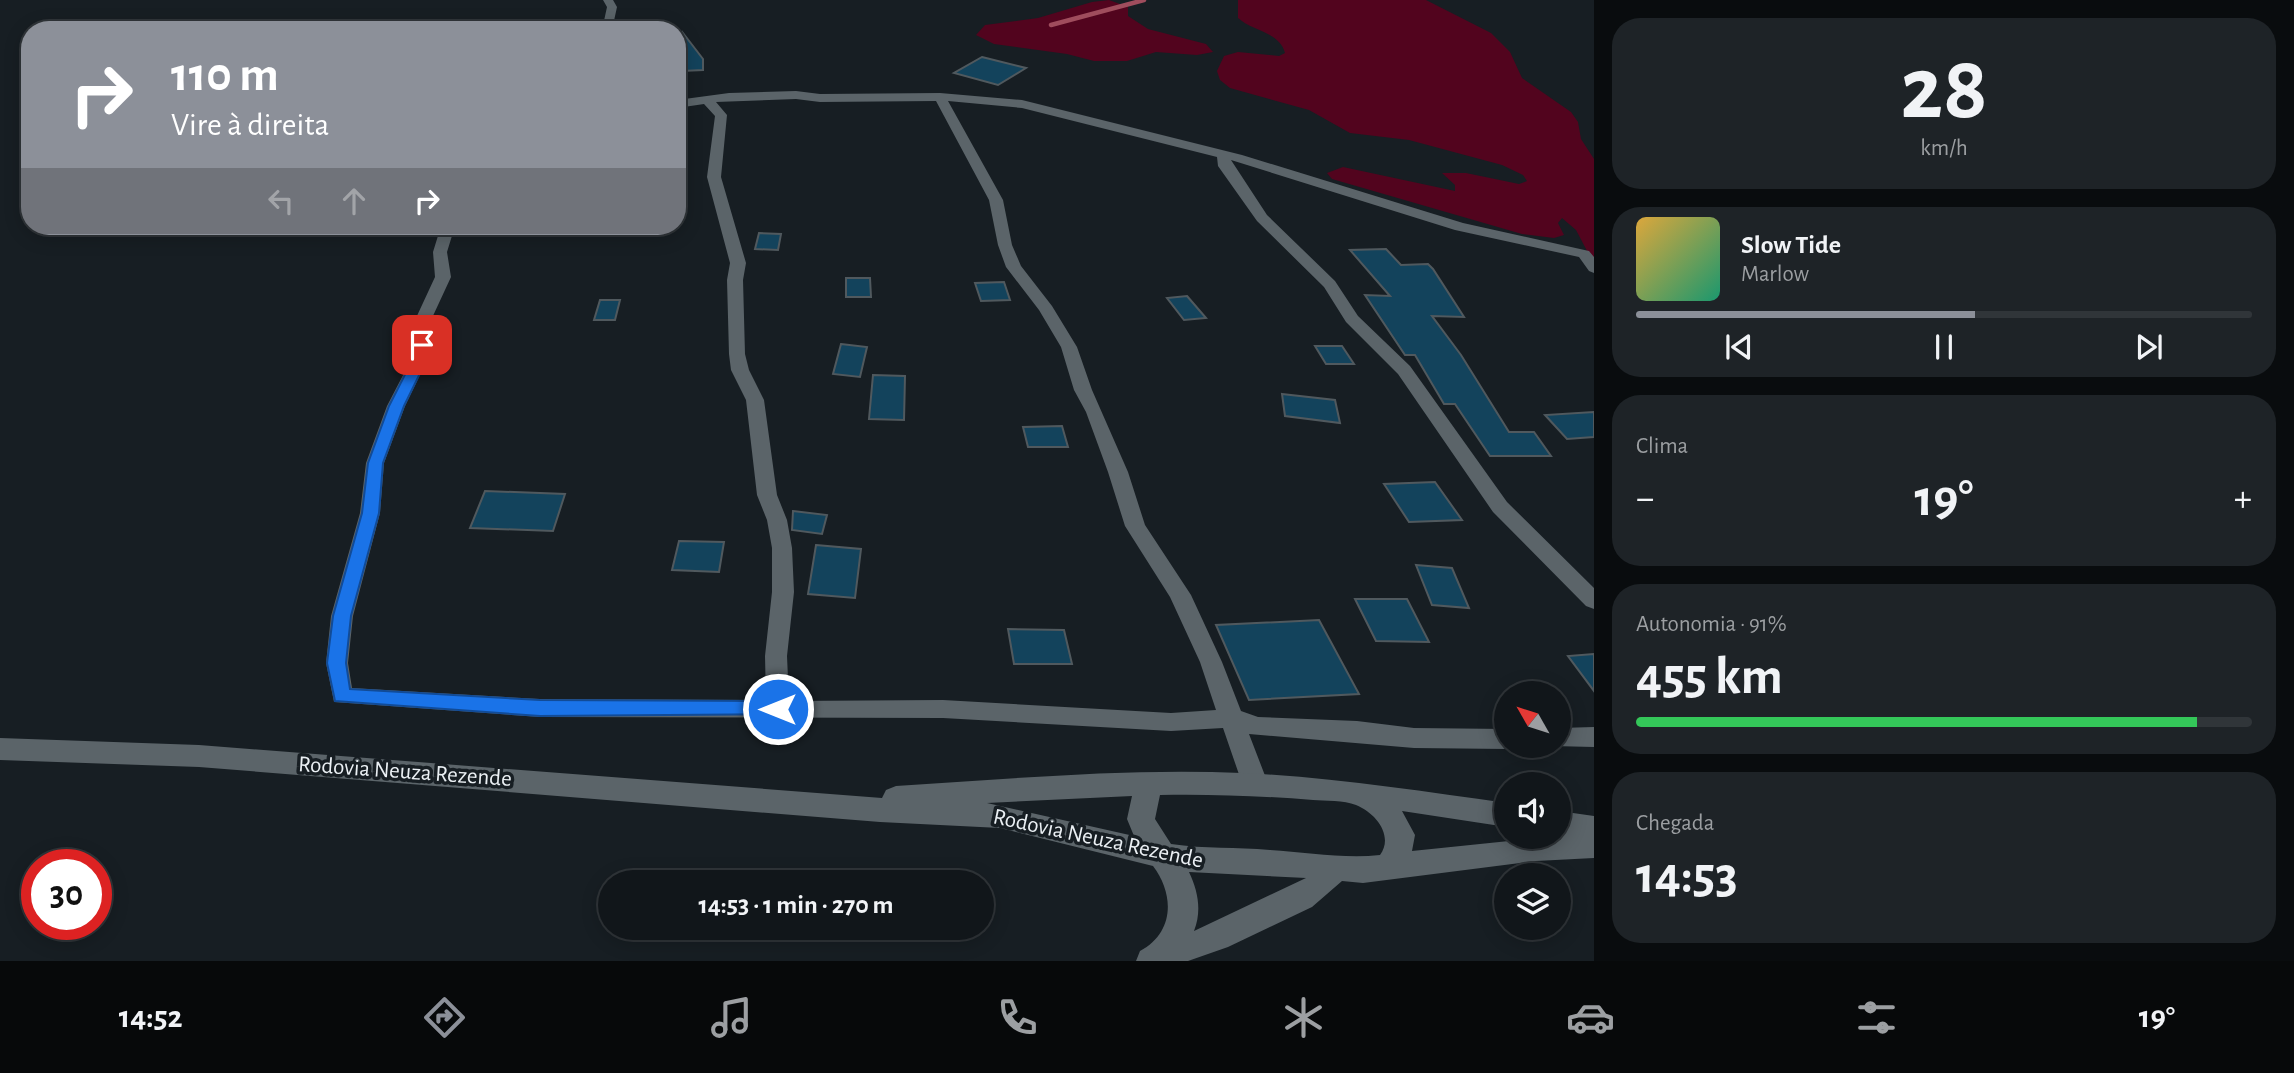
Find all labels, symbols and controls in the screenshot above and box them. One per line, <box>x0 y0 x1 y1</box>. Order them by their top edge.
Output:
text: 28 <box>1900 44 1988 135</box>
icon: right <box>56 49 147 140</box>
text: 110 m <box>171 51 279 100</box>
text: Vire à direita <box>171 109 329 141</box>
text: km/h <box>1920 137 1968 160</box>
icon: left <box>262 182 300 220</box>
icon: ahead <box>335 182 373 220</box>
icon: right <box>408 182 446 220</box>
text: Slow Tide <box>1741 232 1841 258</box>
text: Marlow <box>1741 263 1809 286</box>
pin <box>392 315 452 375</box>
icon: arrive <box>403 326 441 364</box>
icon: previous <box>1720 328 1758 366</box>
icon: pause <box>1925 328 1963 366</box>
icon: next <box>2130 328 2168 366</box>
text: Clima <box>1636 435 1688 458</box>
text: 19° <box>1914 473 1974 525</box>
text: − <box>1636 480 1654 518</box>
text: + <box>2234 480 2252 518</box>
text: Autonomia · 91% <box>1636 613 1787 636</box>
text: 455 km <box>1636 651 1783 703</box>
position arrow <box>741 672 815 746</box>
north arrow <box>1494 681 1572 758</box>
map controls <box>1494 681 1571 940</box>
street label: Rodovia Neuza Rezende <box>297 753 513 791</box>
button: sound <box>1494 772 1571 849</box>
street label: Rodovia Neuza Rezende <box>991 806 1205 872</box>
text: Chegada <box>1636 812 1714 835</box>
speed limit sign: 30 <box>21 849 112 940</box>
text: 14:53 <box>1636 850 1738 902</box>
button: layers <box>1494 863 1571 940</box>
text: 14:53 · 1 min · 270 m <box>698 892 894 918</box>
icon: directions <box>420 993 469 1042</box>
icon: music <box>707 993 756 1042</box>
icon: phone <box>993 993 1042 1042</box>
icon: climate <box>1279 993 1328 1042</box>
icon: car <box>1566 993 1615 1042</box>
icon: filters <box>1852 993 1901 1042</box>
text: 14:52 <box>119 1001 183 1033</box>
text: 19° <box>2139 1001 2175 1033</box>

